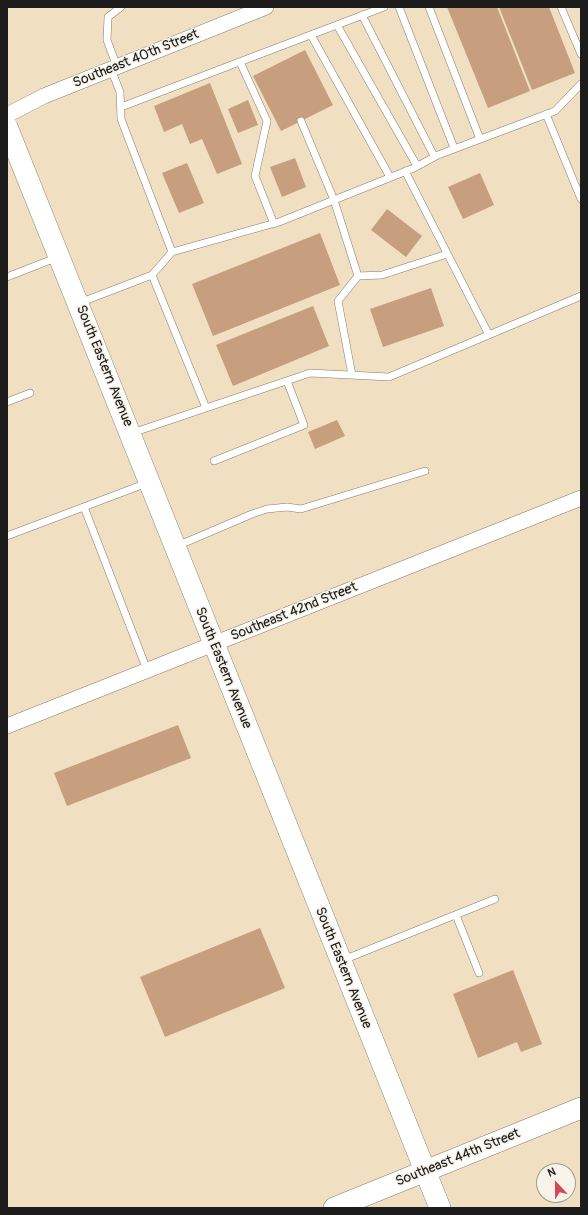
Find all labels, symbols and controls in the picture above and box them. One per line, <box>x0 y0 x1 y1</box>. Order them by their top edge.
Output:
street label: Southeast 40th Street <box>71 26 201 92</box>
street label: South Eastern Avenue <box>72 303 136 429</box>
street label: Southeast 42nd Street <box>228 579 360 645</box>
street label: South Eastern Avenue <box>191 605 255 731</box>
street label: South Eastern Avenue <box>311 905 375 1031</box>
street label: Southeast 44th Street <box>393 1125 523 1191</box>
north arrow <box>536 1163 576 1203</box>
text: N <box>546 1165 558 1180</box>

